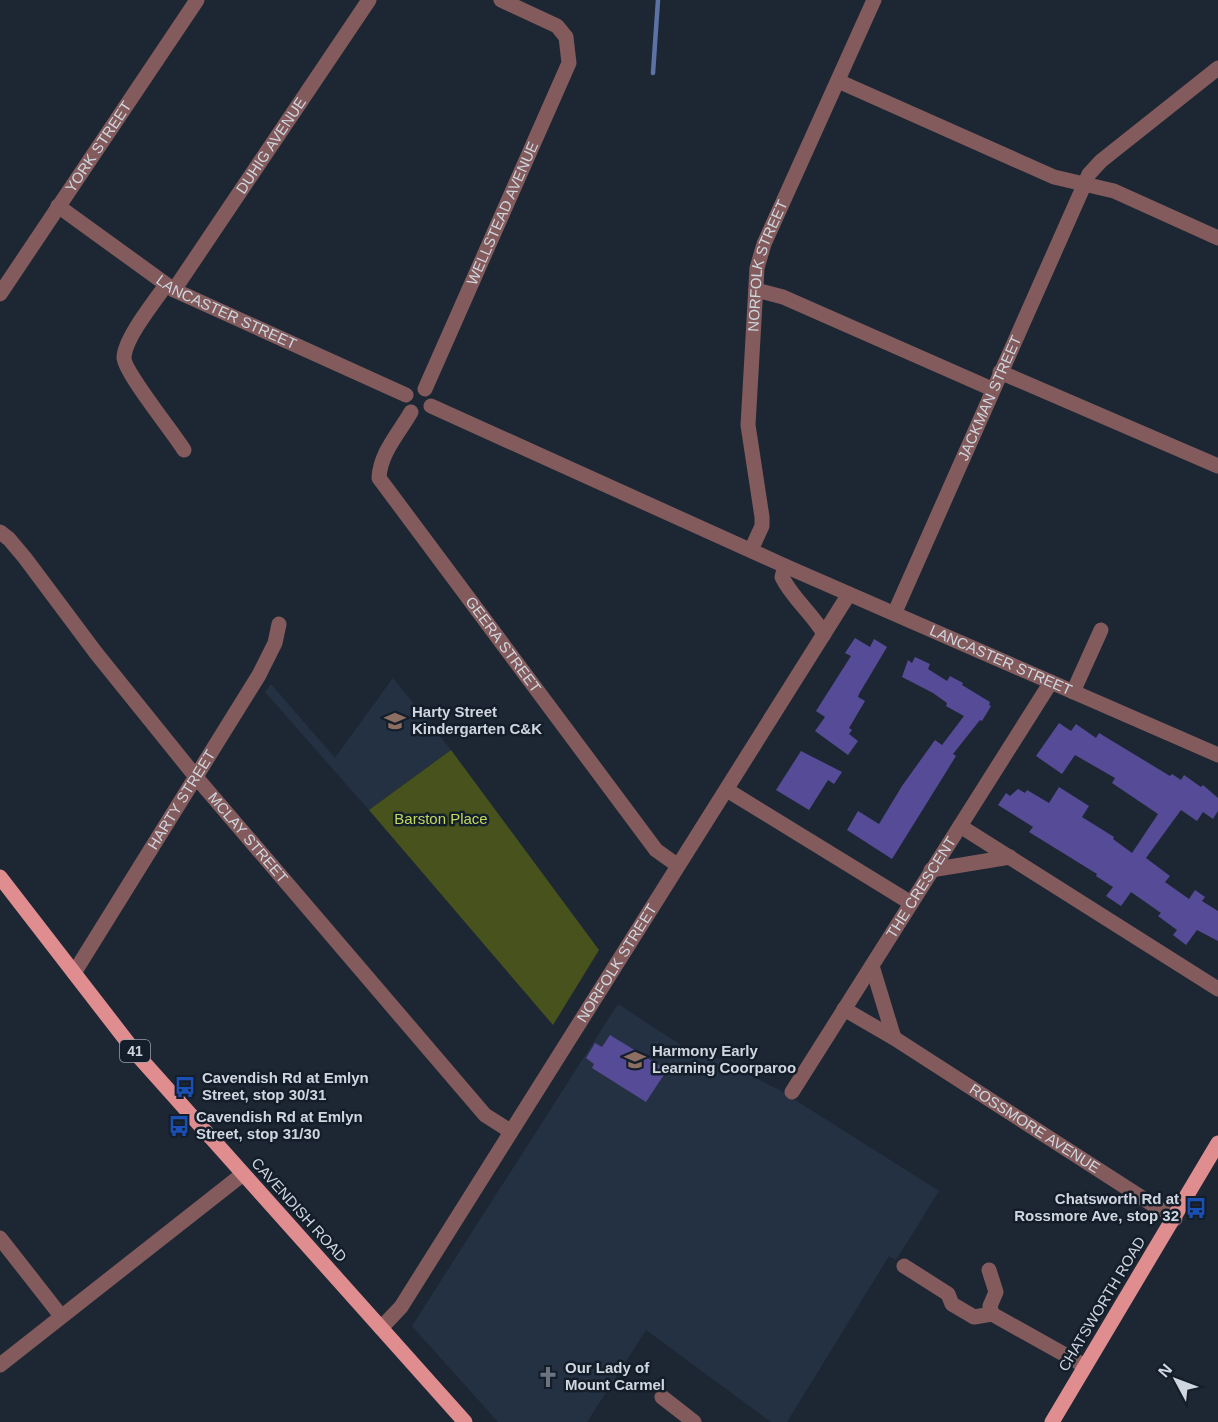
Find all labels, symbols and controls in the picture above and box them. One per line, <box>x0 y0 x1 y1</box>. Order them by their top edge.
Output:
street label: DUHIG AVENUE <box>232 94 309 197</box>
street label: YORK STREET <box>62 98 135 195</box>
street label: WELLSTEAD AVENUE <box>463 139 541 287</box>
street label: NORFOLK STREET <box>744 197 791 332</box>
street label: LANCASTER STREET <box>153 271 299 352</box>
street label: JACKMAN STREET <box>954 333 1024 463</box>
street label: GEERA STREET <box>462 593 545 696</box>
street label: LANCASTER STREET <box>927 621 1075 698</box>
place label: Harty Street Kindergarten C&K <box>412 703 542 737</box>
school or university icon: Harty Street Kindergarten C&K <box>383 709 407 733</box>
street label: HARTY STREET <box>144 747 218 852</box>
street label: MCLAY STREET <box>205 789 292 886</box>
park label: Barston Place <box>394 810 488 827</box>
street label: THE CRESCENT <box>882 833 959 941</box>
street label: NORFOLK STREET <box>573 901 660 1025</box>
road number: 41 <box>120 1040 150 1062</box>
place label: Harmony Early Learning Coorparoo <box>652 1042 796 1076</box>
school or university icon: Harmony Early Learning Coorparoo <box>623 1048 647 1072</box>
place label: Cavendish Rd at Emlyn Street, stop 30/31 <box>202 1069 369 1103</box>
bus stop icon: Cavendish Rd at Emlyn Street, stop 30/31 <box>173 1075 197 1099</box>
street label: ROSSMORE AVENUE <box>967 1080 1103 1176</box>
place label: Cavendish Rd at Emlyn Street, stop 31/30 <box>196 1108 363 1142</box>
bus stop icon: Cavendish Rd at Emlyn Street, stop 31/30 <box>167 1114 191 1138</box>
street label: CAVENDISH ROAD <box>248 1154 351 1265</box>
place label: Chatsworth Rd at Rossmore Ave, stop 32 <box>1014 1190 1179 1224</box>
bus stop icon: Chatsworth Rd at Rossmore Ave, stop 32 <box>1184 1196 1208 1220</box>
street label: CHATSWORTH ROAD <box>1055 1233 1148 1374</box>
north arrow <box>1146 1350 1206 1410</box>
place label: Our Lady of Mount Carmel <box>565 1359 665 1393</box>
text: N <box>1155 1361 1175 1380</box>
church icon: Our Lady of Mount Carmel <box>536 1365 560 1389</box>

